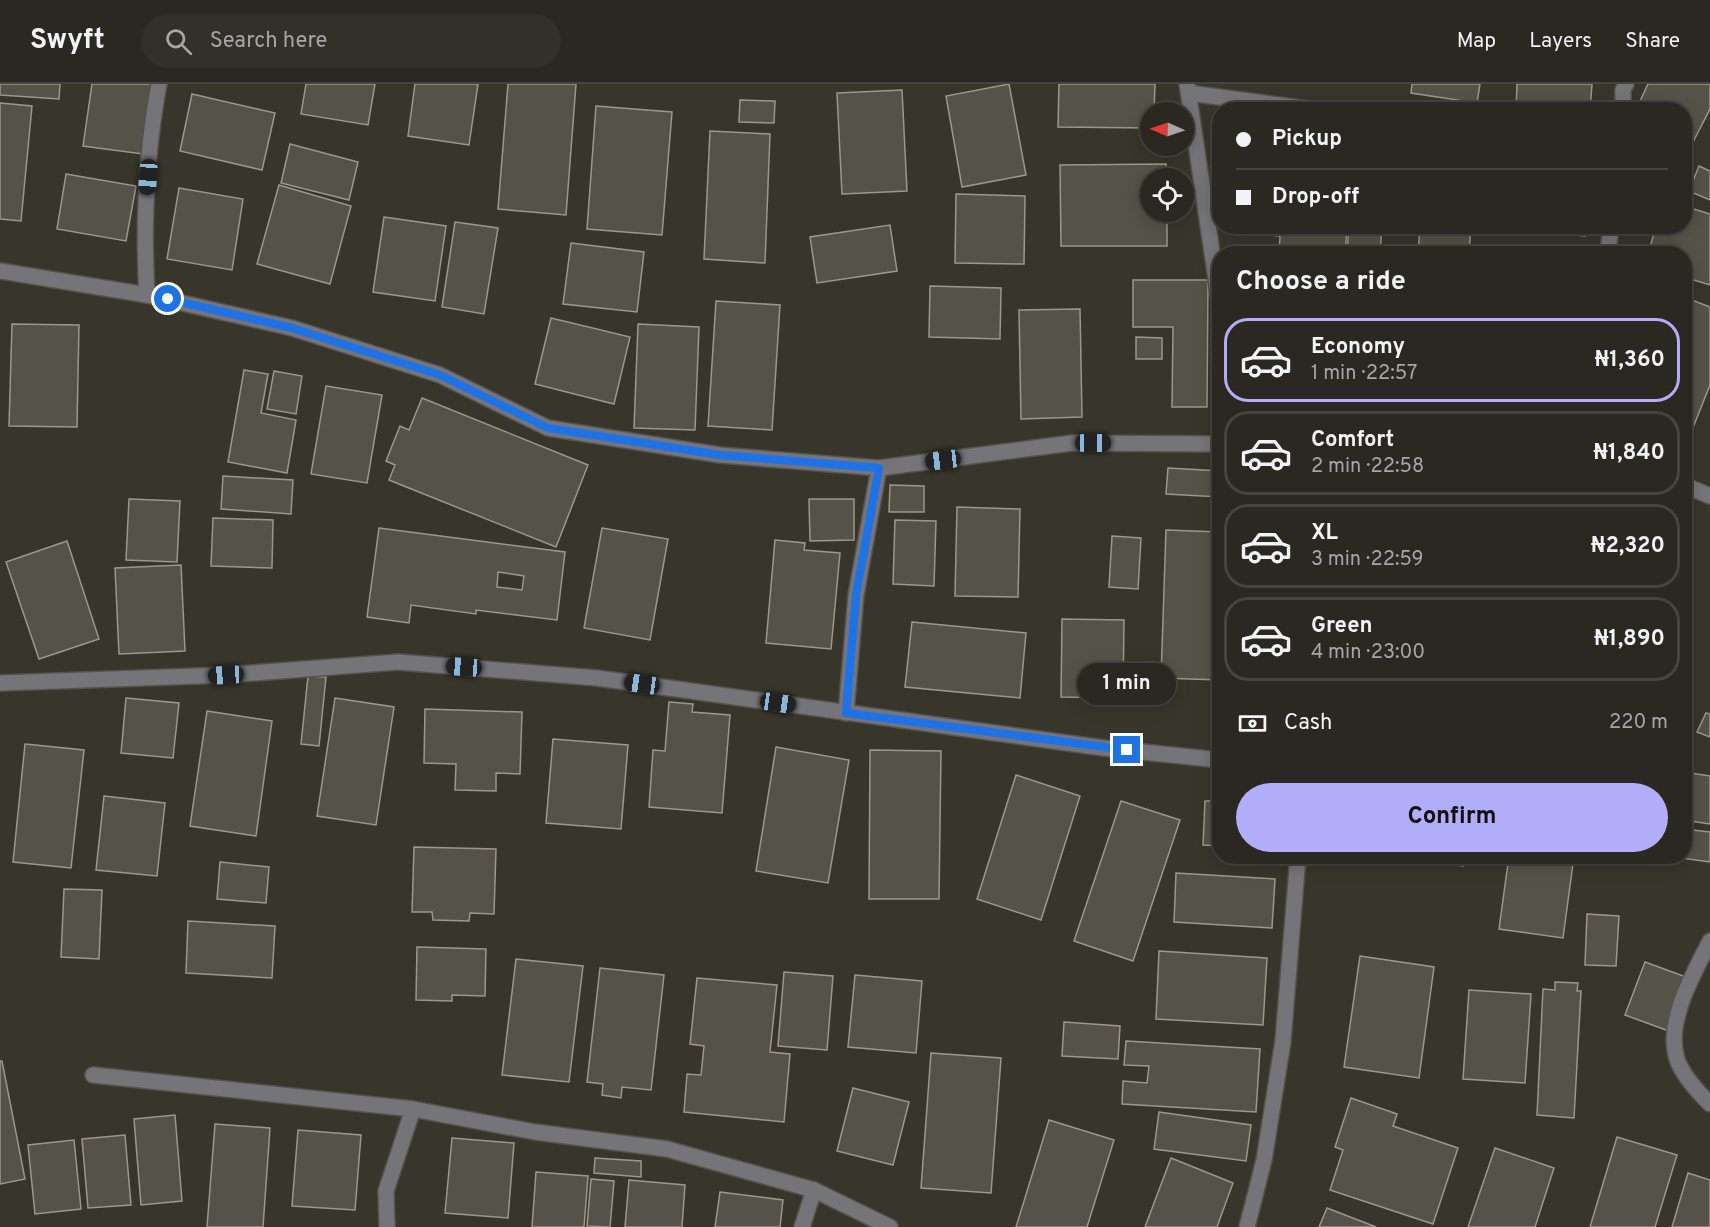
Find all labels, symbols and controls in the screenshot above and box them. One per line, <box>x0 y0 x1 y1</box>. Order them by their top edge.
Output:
search box <box>141 14 561 68</box>
text: Swyft <box>30 23 105 59</box>
icon: search <box>162 25 195 58</box>
text: Search here <box>210 28 327 55</box>
text: Map <box>1457 28 1496 55</box>
text: Layers <box>1529 28 1592 55</box>
text: Share <box>1625 28 1680 55</box>
north arrow <box>1140 102 1194 156</box>
map controls <box>1140 102 1194 222</box>
text: Pickup <box>1272 126 1342 153</box>
car <box>138 158 158 196</box>
button: locate <box>1140 168 1194 222</box>
text: Drop-off <box>1272 184 1359 211</box>
text: Choose a ride <box>1236 265 1406 299</box>
route start <box>154 285 181 312</box>
icon: car <box>1239 333 1293 387</box>
text: Economy <box>1311 334 1405 361</box>
text: ₦1,360 <box>1595 347 1665 374</box>
text: 1 min · 22:57 <box>1311 361 1417 387</box>
icon: car <box>1239 426 1293 480</box>
text: Comfort <box>1311 427 1394 454</box>
car <box>1075 434 1111 452</box>
text: ₦1,840 <box>1593 440 1665 467</box>
car <box>924 449 962 471</box>
text: 2 min · 22:58 <box>1311 454 1424 480</box>
icon: car <box>1239 519 1293 573</box>
text: XL <box>1311 520 1338 547</box>
text: ₦2,320 <box>1591 533 1665 560</box>
text: 3 min · 22:59 <box>1311 547 1424 573</box>
icon: car <box>1239 612 1293 666</box>
text: Green <box>1311 613 1373 640</box>
text: ₦1,890 <box>1594 626 1665 653</box>
text: 4 min · 23:00 <box>1311 640 1425 666</box>
car <box>445 657 483 677</box>
callout: 1 min <box>1078 663 1176 705</box>
car <box>208 665 244 685</box>
text: 1 min <box>1102 671 1151 697</box>
car <box>623 673 661 695</box>
car <box>759 692 797 714</box>
icon: cash <box>1236 707 1269 740</box>
text: Cash <box>1284 710 1333 737</box>
text: 220 m <box>1609 710 1668 736</box>
route end <box>1113 736 1140 763</box>
button: Confirm <box>1236 783 1668 852</box>

